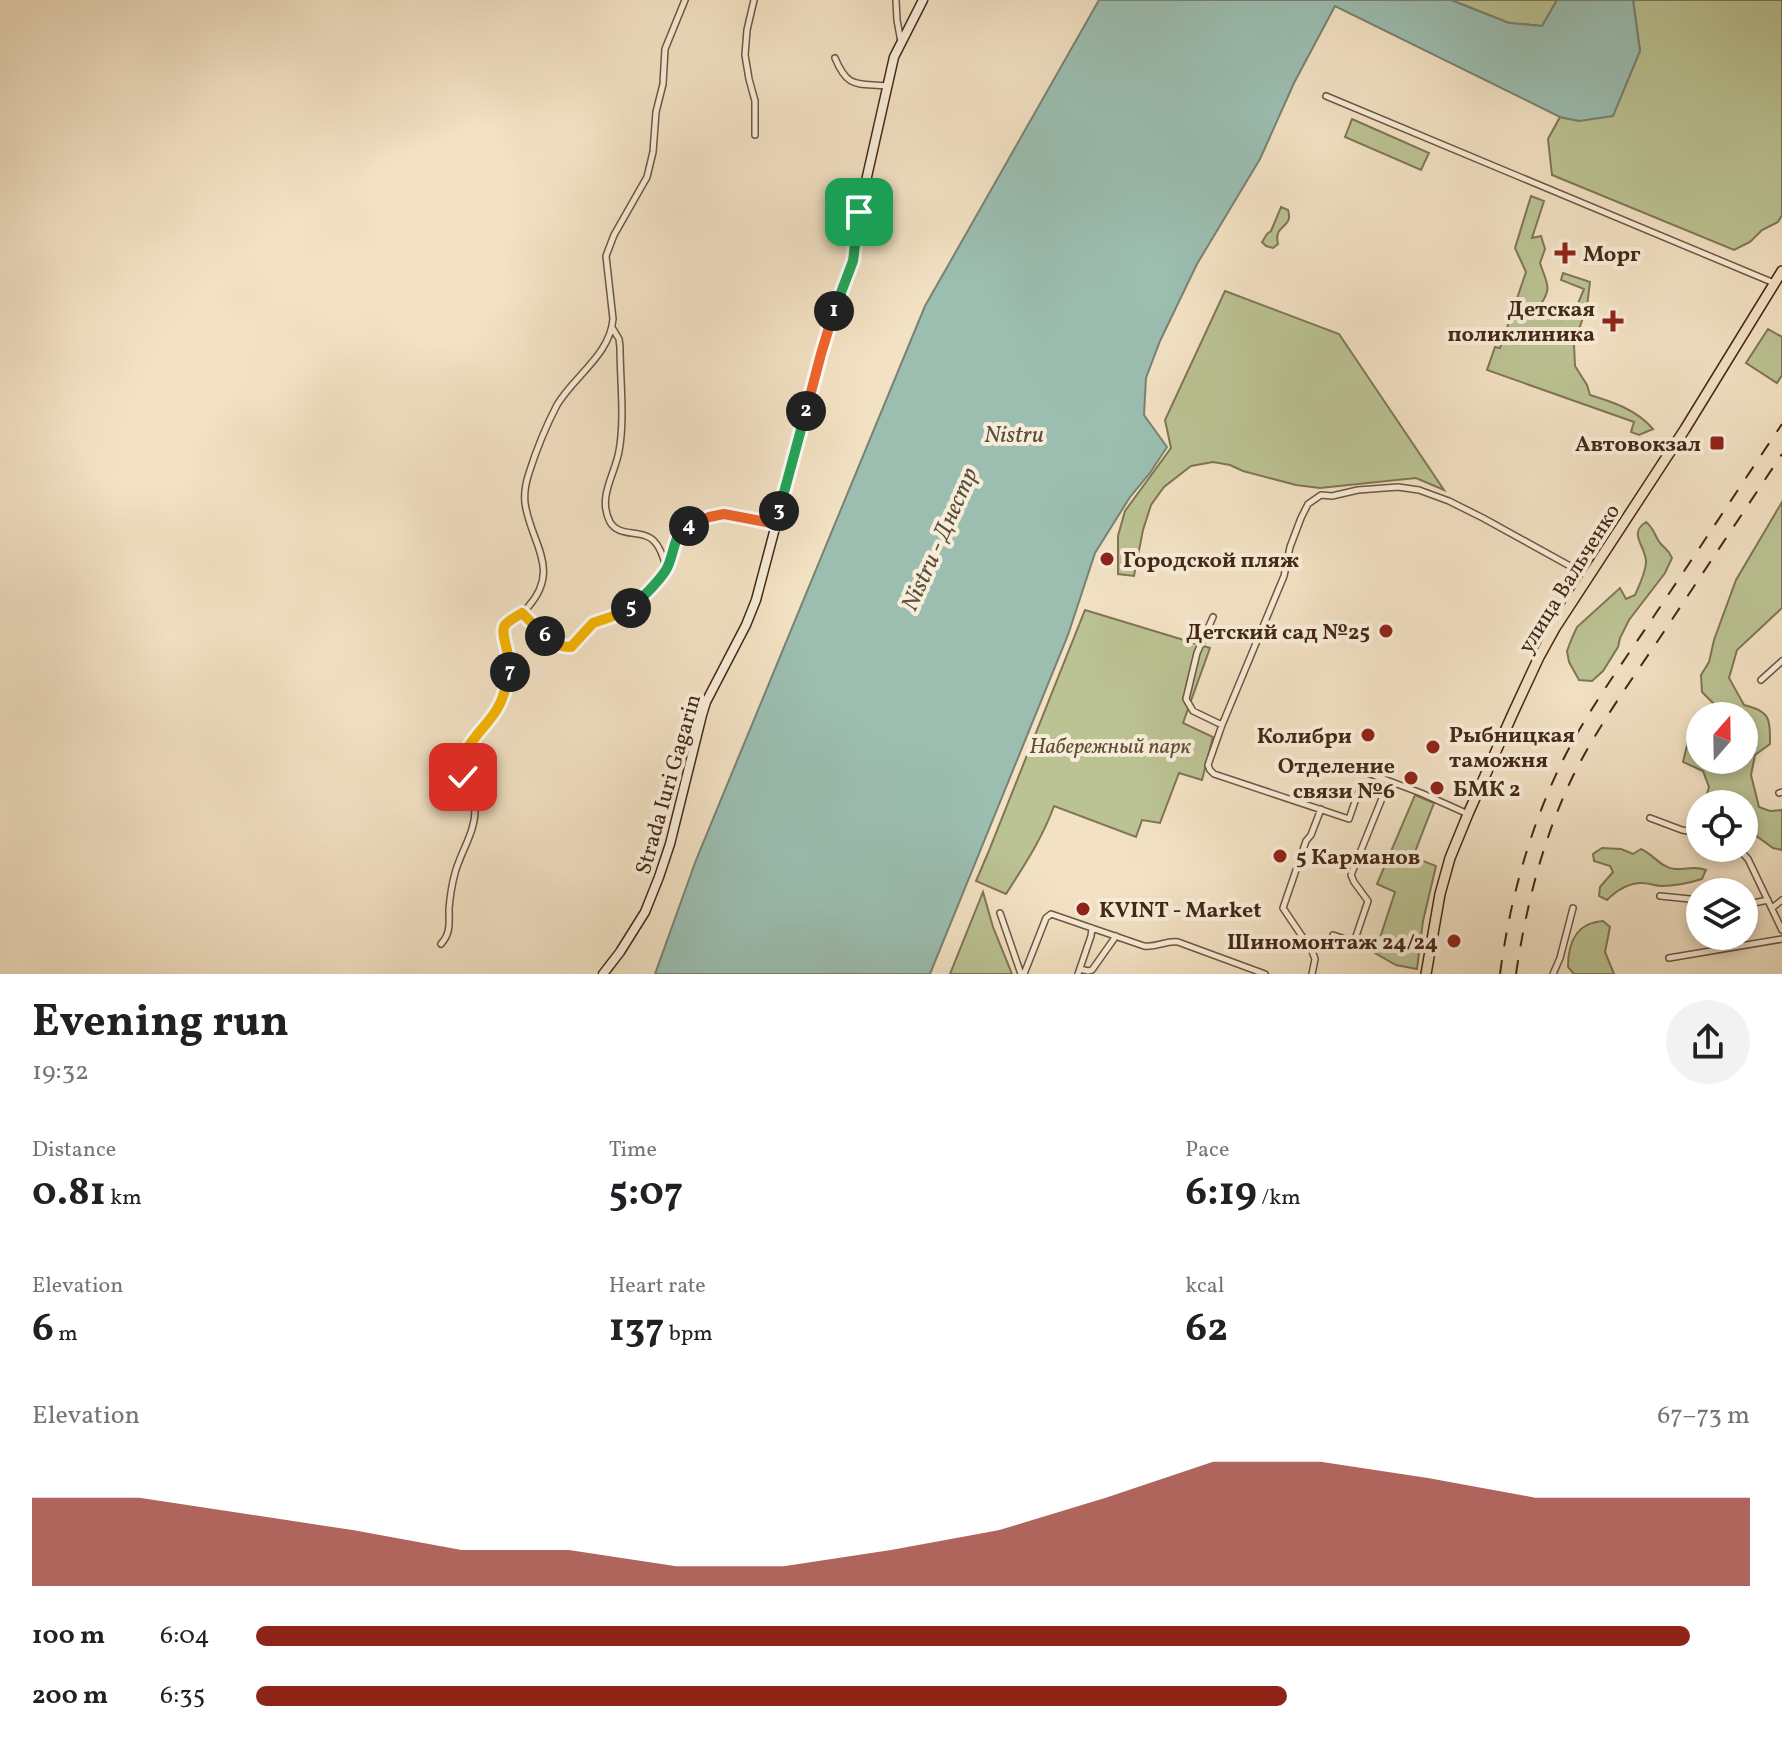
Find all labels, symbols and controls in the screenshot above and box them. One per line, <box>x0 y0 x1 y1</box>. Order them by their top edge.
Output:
pin <box>825 178 893 246</box>
icon: arrive <box>837 190 881 234</box>
place label: Морг <box>1583 240 1641 271</box>
marker: Морг <box>1554 242 1576 264</box>
pin: 1 <box>814 291 854 331</box>
text: 1 <box>830 295 838 326</box>
place label: Детская поликлиника <box>1447 295 1595 351</box>
marker: Детская поликлиника <box>1602 310 1624 332</box>
pin: 2 <box>786 391 826 431</box>
text: 2 <box>800 395 812 426</box>
water label: Nistru <box>984 419 1044 453</box>
place label: Автовокзал <box>1575 430 1701 461</box>
marker: Автовокзал <box>1708 434 1726 452</box>
water label: Nistru - Днестр <box>894 463 988 617</box>
pin: 3 <box>759 491 799 531</box>
text: 3 <box>773 495 785 526</box>
street label: улица Вальченко <box>1512 498 1629 660</box>
pin: 4 <box>669 506 709 546</box>
text: 4 <box>682 510 696 541</box>
place label: Городской пляж <box>1123 546 1299 577</box>
marker: Городской пляж <box>1098 550 1116 568</box>
pin: 5 <box>611 588 651 628</box>
text: 5 <box>626 592 636 623</box>
pin: 6 <box>525 616 565 656</box>
place label: Детский сад №25 <box>1186 618 1370 649</box>
text: 6 <box>539 620 551 651</box>
marker: Детский сад №25 <box>1377 622 1395 640</box>
pin: 7 <box>490 652 530 692</box>
text: 7 <box>505 656 515 687</box>
street label: Strada Iuri Gagarin <box>629 691 710 879</box>
north arrow <box>1686 702 1758 774</box>
map controls <box>1686 702 1758 950</box>
place label: Рыбницкая таможня <box>1449 721 1575 777</box>
place label: Колибри <box>1257 722 1352 753</box>
marker: Колибри <box>1359 726 1377 744</box>
park label: Набережный парк <box>1029 732 1191 763</box>
marker: Рыбницкая таможня <box>1424 738 1442 756</box>
pin <box>429 743 497 811</box>
place label: Отделение связи №6 <box>1278 752 1395 808</box>
icon: check <box>441 755 485 799</box>
marker: Отделение связи №6 <box>1402 769 1420 787</box>
place label: БМК 2 <box>1453 775 1521 806</box>
marker: БМК 2 <box>1428 779 1446 797</box>
button: locate <box>1686 790 1758 862</box>
place label: 5 Карманов <box>1296 843 1420 874</box>
marker: 5 Карманов <box>1271 847 1289 865</box>
button: layers <box>1686 878 1758 950</box>
place label: KVINT - Market <box>1099 896 1262 927</box>
marker: KVINT - Market <box>1074 900 1092 918</box>
place label: Шиномонтаж 24/24 <box>1227 928 1438 959</box>
marker: Шиномонтаж 24/24 <box>1445 932 1463 950</box>
text: Evening run <box>32 993 289 1054</box>
button: share <box>1666 1000 1750 1084</box>
text: 19:32 <box>32 1054 89 1090</box>
text: Distance <box>32 1135 116 1166</box>
text: Time <box>609 1135 657 1166</box>
text: Pace <box>1185 1135 1229 1166</box>
text: 0.81 <box>32 1166 106 1222</box>
text: 5:07 <box>609 1166 683 1222</box>
text: 6:19 <box>1185 1166 1257 1222</box>
text: km <box>106 1183 142 1214</box>
text: /km <box>1257 1183 1301 1214</box>
text: Elevation <box>32 1271 123 1302</box>
text: Heart rate <box>609 1271 706 1302</box>
text: kcal <box>1185 1271 1224 1302</box>
text: 6 <box>32 1302 54 1358</box>
text: 137 <box>609 1302 664 1358</box>
text: 62 <box>1185 1302 1228 1358</box>
text: m <box>54 1319 78 1350</box>
text: bpm <box>664 1319 713 1350</box>
text: Elevation <box>32 1398 140 1434</box>
text: 67–73 m <box>1657 1398 1750 1434</box>
text: 100 m <box>32 1618 105 1654</box>
text: 6:04 <box>160 1618 210 1654</box>
text: 200 m <box>32 1678 108 1714</box>
text: 6:35 <box>160 1678 205 1714</box>

